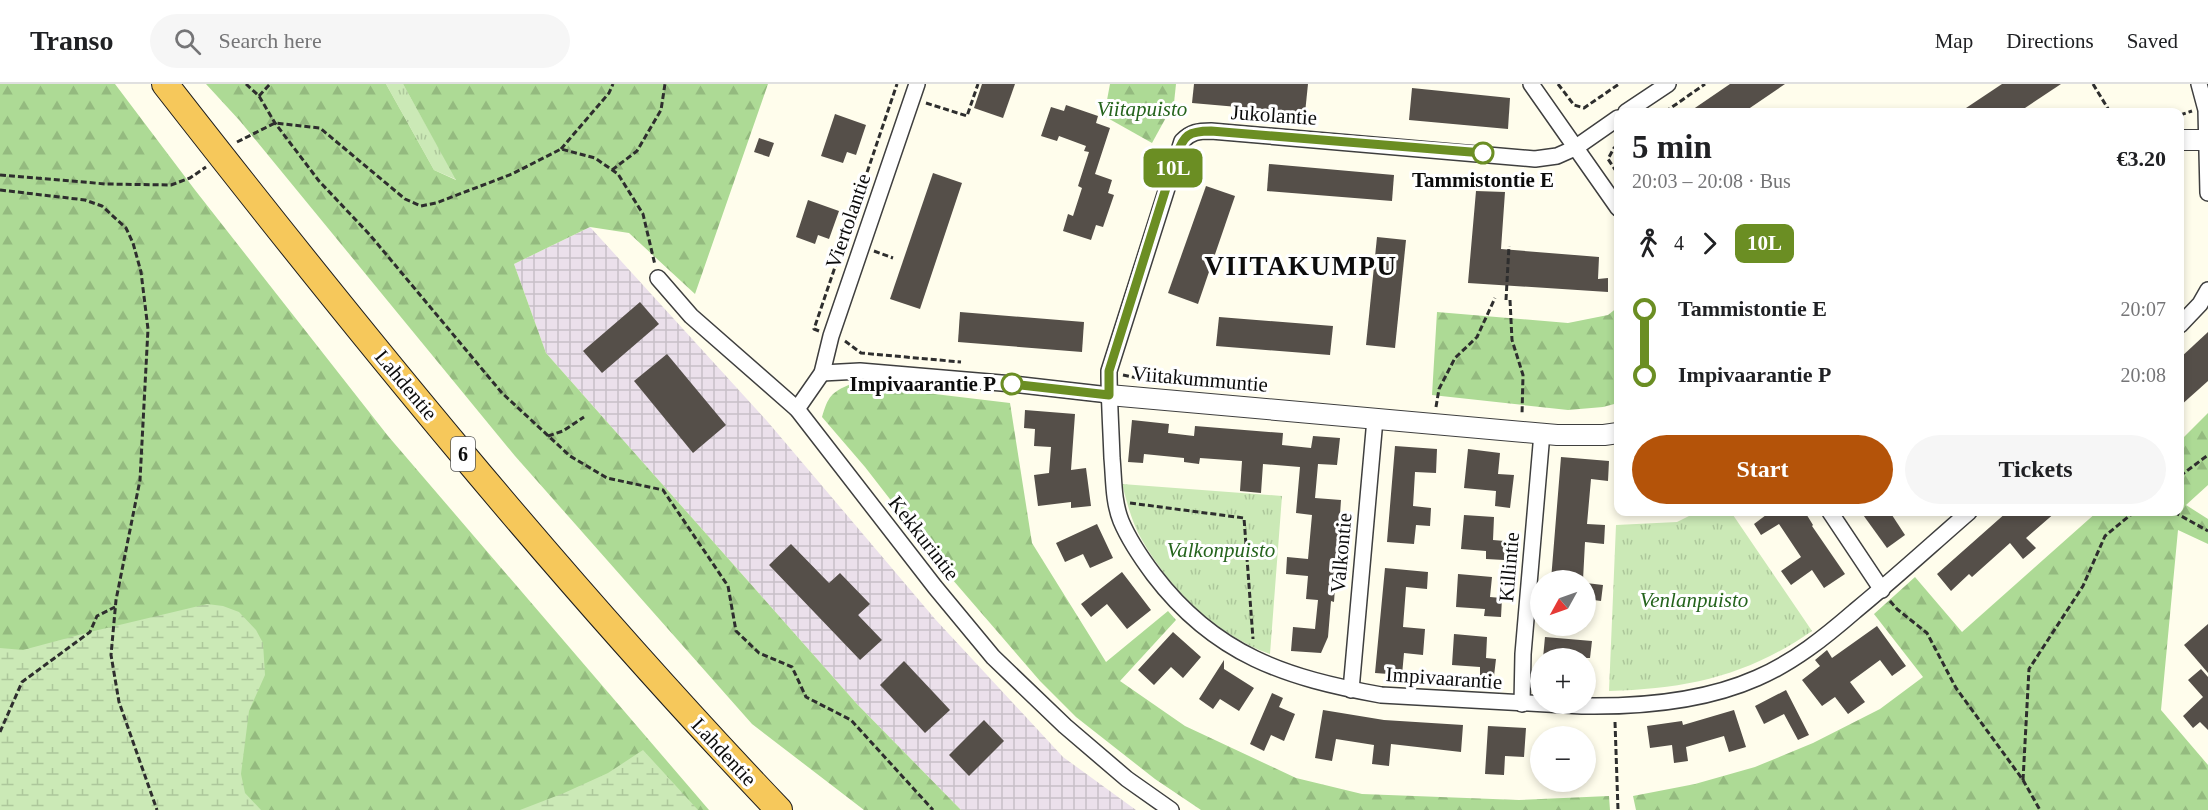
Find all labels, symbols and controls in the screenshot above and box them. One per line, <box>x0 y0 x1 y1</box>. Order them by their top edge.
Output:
search box <box>150 14 570 68</box>
text: Transo <box>30 25 114 56</box>
icon: search <box>171 25 204 58</box>
text: Search here <box>219 28 322 53</box>
text: Map <box>1935 29 1973 53</box>
text: Directions <box>2006 29 2094 53</box>
text: Saved <box>2127 29 2178 53</box>
park label: Viitapuisto <box>1097 97 1187 121</box>
street label: Jukolantie <box>1230 100 1318 130</box>
text: 5 min <box>1632 129 1712 165</box>
marker: Tammistontie E <box>1472 142 1494 164</box>
text: €3.20 <box>2117 146 2166 171</box>
line badge: 10L <box>1138 148 1208 188</box>
text: 10L <box>1155 156 1191 180</box>
place label: Tammistontie E <box>1412 168 1554 192</box>
street label: Viertolantie <box>821 170 875 272</box>
text: 20:03 – 20:08 · Bus <box>1632 170 1791 192</box>
icon: walk <box>1632 227 1665 260</box>
icon: forward <box>1693 227 1726 260</box>
text: 10L <box>1747 231 1782 255</box>
text: 4 <box>1674 232 1684 254</box>
district label: VIITAKUMPU <box>1205 251 1398 281</box>
text: Tammistontie E <box>1678 296 1827 321</box>
text: 20:07 <box>2120 298 2166 320</box>
street label: Lahdentie <box>370 345 442 425</box>
street label: Viitakummuntie <box>1131 361 1269 397</box>
text: Impivaarantie P <box>1678 362 1831 387</box>
text: 20:08 <box>2120 364 2166 386</box>
place label: Impivaarantie P <box>850 372 996 396</box>
marker: Impivaarantie P <box>1001 373 1023 395</box>
button: Start <box>1632 435 1893 504</box>
button: Tickets <box>1905 435 2166 504</box>
road number: 6 <box>451 437 475 471</box>
street label: Kekkurintie <box>884 491 964 585</box>
street label: Valkontie <box>1326 512 1356 594</box>
street label: Killintie <box>1494 531 1524 603</box>
park label: Valkonpuisto <box>1167 538 1275 562</box>
north arrow <box>1530 570 1596 636</box>
map controls <box>1530 570 1596 792</box>
park label: Venlanpuisto <box>1640 588 1748 612</box>
button: + <box>1530 648 1596 714</box>
street label: Impivaarantie <box>1385 662 1503 694</box>
street label: Lahdentie <box>687 713 761 791</box>
button: − <box>1530 726 1596 792</box>

